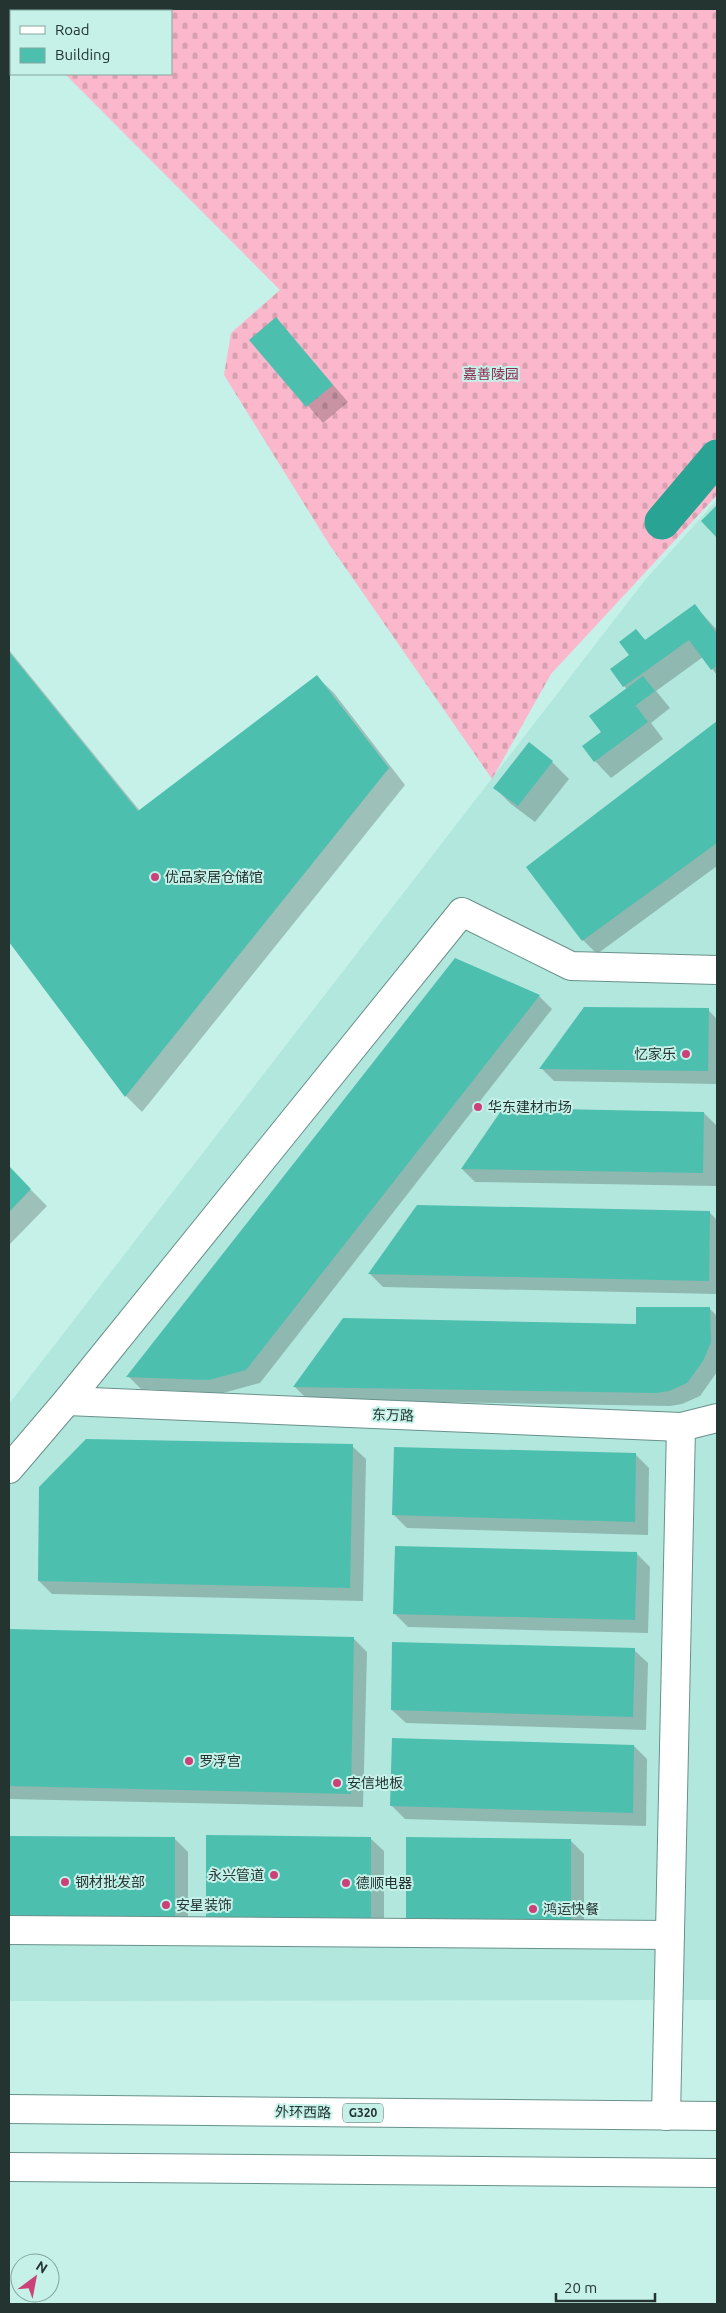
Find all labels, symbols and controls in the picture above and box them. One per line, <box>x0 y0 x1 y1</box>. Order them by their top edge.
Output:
legend <box>10 10 172 75</box>
text: Road <box>55 21 90 38</box>
text: Building <box>55 46 110 63</box>
park label: 嘉善陵园 <box>463 366 519 382</box>
place label: 优品家居仓储馆 <box>165 869 263 885</box>
marker: 优品家居仓储馆 <box>149 871 161 883</box>
place label: 忆家乐 <box>634 1046 676 1062</box>
marker: 忆家乐 <box>680 1048 692 1060</box>
place label: 华东建材市场 <box>488 1099 572 1115</box>
marker: 华东建材市场 <box>472 1101 484 1113</box>
street label: 东万路 <box>372 1406 414 1424</box>
place label: 罗浮宫 <box>199 1753 241 1769</box>
marker: 罗浮宫 <box>183 1755 195 1767</box>
place label: 安信地板 <box>347 1775 403 1791</box>
marker: 安信地板 <box>331 1777 343 1789</box>
place label: 永兴管道 <box>208 1867 264 1883</box>
marker: 永兴管道 <box>268 1869 280 1881</box>
place label: 钢材批发部 <box>75 1874 145 1890</box>
place label: 德顺电器 <box>356 1875 412 1891</box>
marker: 钢材批发部 <box>59 1876 71 1888</box>
marker: 德顺电器 <box>340 1877 352 1889</box>
place label: 安星装饰 <box>176 1897 232 1913</box>
marker: 安星装饰 <box>160 1899 172 1911</box>
place label: 鸿运快餐 <box>543 1901 599 1917</box>
marker: 鸿运快餐 <box>527 1903 539 1915</box>
street label: 外环西路 <box>275 2104 331 2120</box>
road number: G320 <box>343 2104 383 2122</box>
north arrow <box>10 2253 60 2303</box>
text: N <box>33 2257 51 2277</box>
scale bar <box>556 2270 655 2302</box>
text: 20 m <box>564 2279 597 2296</box>

